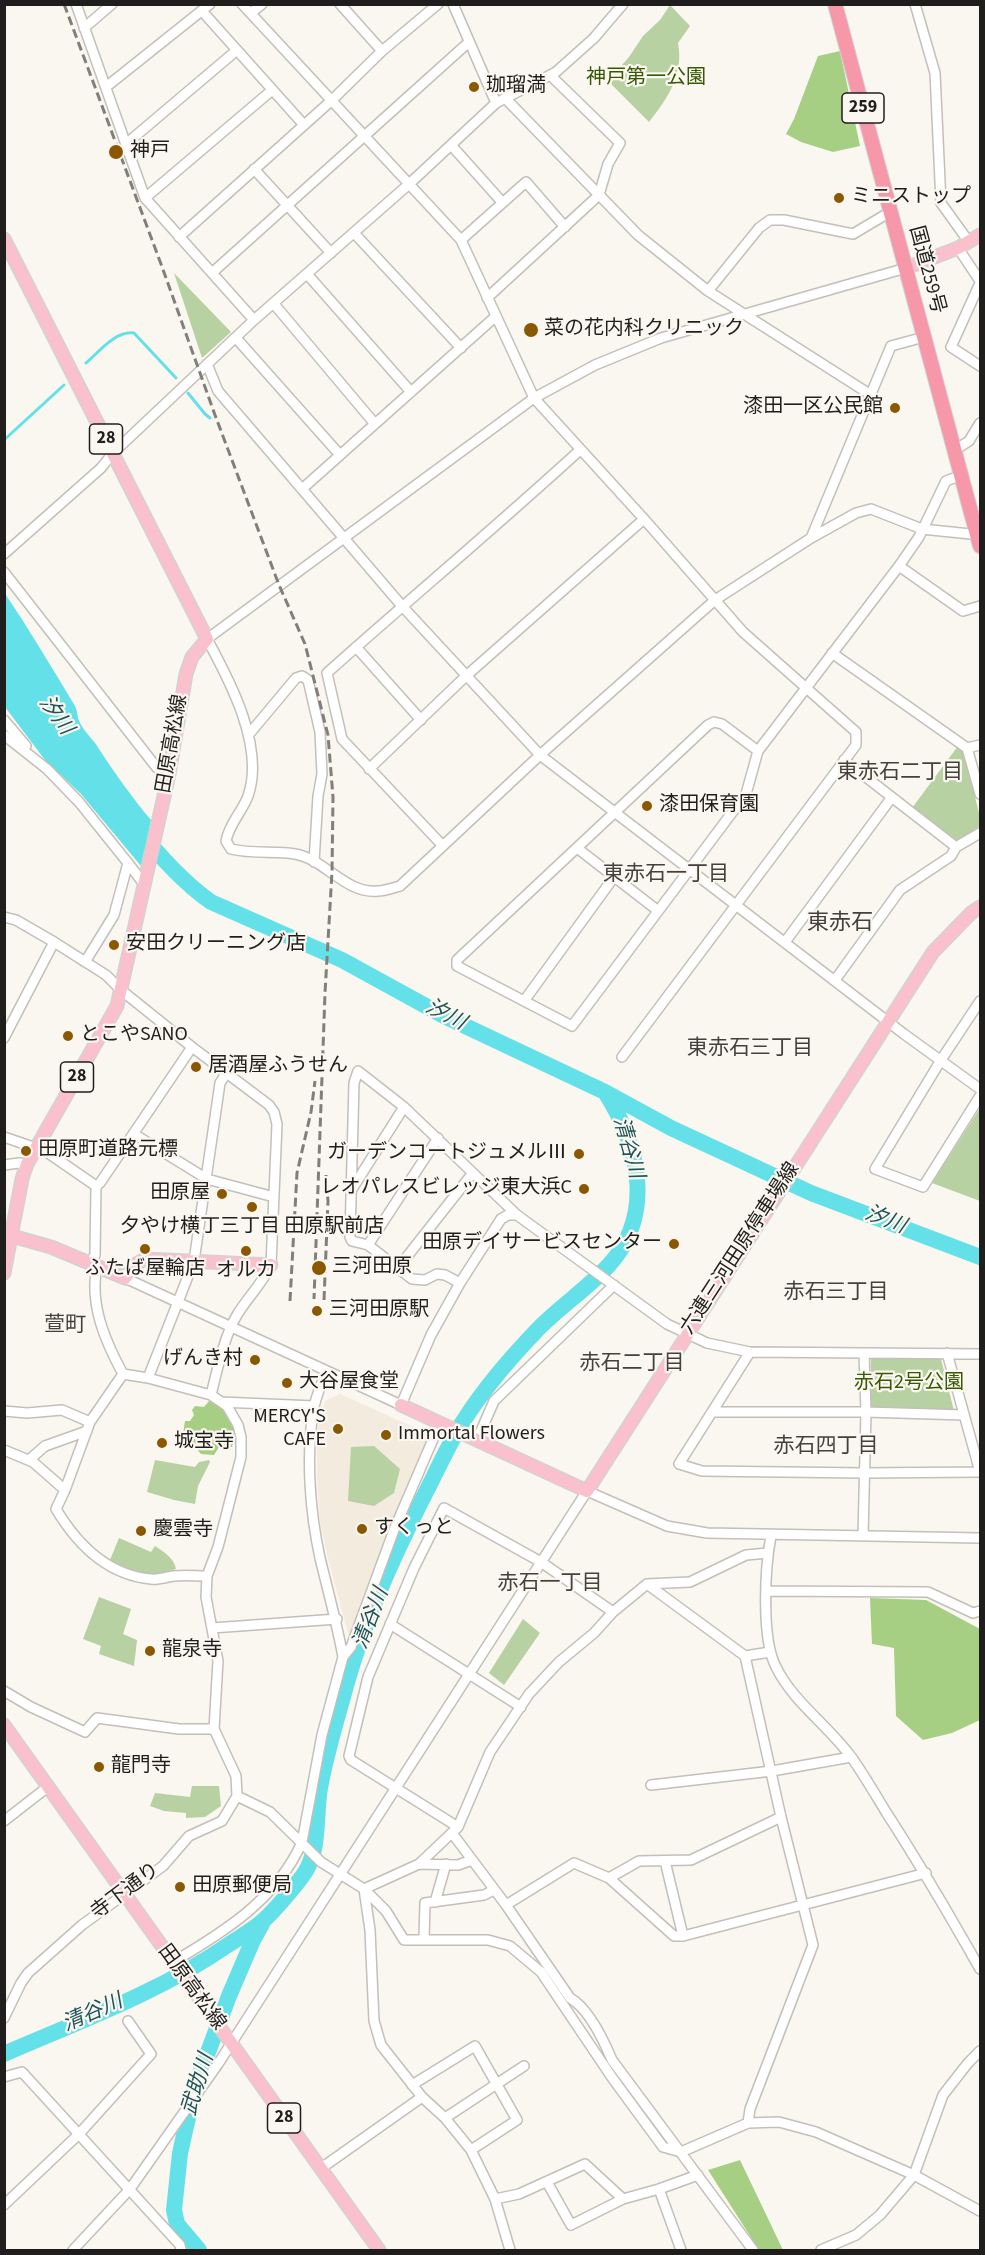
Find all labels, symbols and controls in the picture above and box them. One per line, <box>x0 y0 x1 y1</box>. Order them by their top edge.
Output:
park label: 神戸第一公園 <box>586 67 706 91</box>
place label: 珈瑠満 <box>486 75 546 99</box>
marker: 珈瑠満 <box>467 80 481 94</box>
road number: 259 <box>842 93 884 123</box>
place label: 神戸 <box>130 140 170 164</box>
marker: 神戸 <box>107 143 125 161</box>
place label: ミニストップ <box>851 186 971 210</box>
marker: ミニストップ <box>832 191 846 205</box>
street label: 国道259号 <box>903 224 949 316</box>
place label: 菜の花内科クリニック <box>544 318 744 342</box>
marker: 菜の花内科クリニック <box>522 321 540 339</box>
place label: 漆田一区公民館 <box>743 396 883 420</box>
marker: 漆田一区公民館 <box>888 401 902 415</box>
road number: 28 <box>90 424 122 454</box>
water label: 汐川 <box>32 692 78 740</box>
street label: 田原高松線 <box>152 693 194 795</box>
district label: 東赤石二丁目 <box>837 760 963 786</box>
place label: 漆田保育園 <box>659 794 759 818</box>
marker: 漆田保育園 <box>640 799 654 813</box>
district label: 東赤石一丁目 <box>603 862 729 888</box>
district label: 東赤石 <box>807 911 873 937</box>
place label: 安田クリーニング店 <box>126 933 306 957</box>
marker: 安田クリーニング店 <box>107 938 121 952</box>
water label: 汐川 <box>421 995 469 1037</box>
place label: とこやSANO <box>80 1024 188 1048</box>
marker: とこやSANO <box>61 1029 75 1043</box>
district label: 東赤石三丁目 <box>687 1036 813 1062</box>
place label: 居酒屋ふうせん <box>208 1055 348 1079</box>
marker: 居酒屋ふうせん <box>189 1060 203 1074</box>
road number: 28 <box>60 1062 94 1092</box>
water label: 清谷川 <box>606 1114 648 1182</box>
place label: 田原町道路元標 <box>38 1139 178 1163</box>
place label: ガーデンコートジュメルⅢ <box>327 1142 567 1166</box>
marker: 田原町道路元標 <box>19 1144 33 1158</box>
marker: ガーデンコートジュメルⅢ <box>572 1147 586 1161</box>
street label: 六連三河田原停車場線 <box>676 1159 806 1339</box>
place label: レオパレスビレッジ東大浜C <box>321 1177 572 1201</box>
place label: 田原屋 <box>150 1182 210 1206</box>
marker: レオパレスビレッジ東大浜C <box>577 1182 591 1196</box>
marker: 田原屋 <box>215 1187 229 1201</box>
marker: 夕やけ横丁三丁目 田原駅前店 <box>245 1200 259 1214</box>
water label: 汐川 <box>861 1202 909 1240</box>
place label: 夕やけ横丁三丁目 田原駅前店 <box>120 1216 384 1240</box>
place label: 田原デイサービスセンター <box>422 1232 662 1256</box>
marker: 田原デイサービスセンター <box>667 1237 681 1251</box>
marker: ふたば屋輪店 <box>138 1242 152 1256</box>
marker: オルカ <box>239 1244 253 1258</box>
place label: 三河田原 <box>332 1256 412 1280</box>
place label: ふたば屋輪店 <box>85 1258 205 1282</box>
marker: 三河田原 <box>310 1259 328 1277</box>
place label: オルカ <box>216 1260 276 1284</box>
district label: 赤石三丁目 <box>784 1280 888 1306</box>
place label: 三河田原駅 <box>329 1299 429 1323</box>
marker: 三河田原駅 <box>310 1304 324 1318</box>
district label: 萱町 <box>44 1313 86 1339</box>
place label: げんき村 <box>163 1348 243 1372</box>
district label: 赤石二丁目 <box>580 1351 684 1377</box>
marker: げんき村 <box>248 1353 262 1367</box>
place label: 大谷屋食堂 <box>299 1371 399 1395</box>
park label: 赤石2号公園 <box>854 1372 964 1396</box>
marker: 大谷屋食堂 <box>280 1376 294 1390</box>
place label: MERCY'S CAFE <box>253 1406 326 1453</box>
marker: MERCY'S CAFE <box>331 1422 345 1436</box>
place label: Immortal Flowers <box>398 1423 545 1447</box>
marker: Immortal Flowers <box>379 1428 393 1442</box>
place label: 城宝寺 <box>174 1431 234 1455</box>
district label: 赤石四丁目 <box>774 1434 878 1460</box>
marker: 城宝寺 <box>155 1436 169 1450</box>
place label: すくっと <box>374 1517 454 1541</box>
place label: 慶雲寺 <box>153 1519 213 1543</box>
marker: すくっと <box>355 1522 369 1536</box>
marker: 慶雲寺 <box>134 1524 148 1538</box>
district label: 赤石一丁目 <box>498 1571 602 1597</box>
water label: 清谷川 <box>349 1585 395 1653</box>
place label: 龍泉寺 <box>162 1639 222 1663</box>
marker: 龍泉寺 <box>143 1644 157 1658</box>
place label: 龍門寺 <box>111 1755 171 1779</box>
marker: 龍門寺 <box>92 1760 106 1774</box>
street label: 寺下通り <box>87 1858 165 1926</box>
place label: 田原郵便局 <box>192 1875 292 1899</box>
marker: 田原郵便局 <box>173 1880 187 1894</box>
street label: 田原高松線 <box>152 1940 230 2036</box>
water label: 清谷川 <box>59 1990 127 2038</box>
water label: 武助川 <box>178 2051 220 2119</box>
road number: 28 <box>268 2103 300 2133</box>

